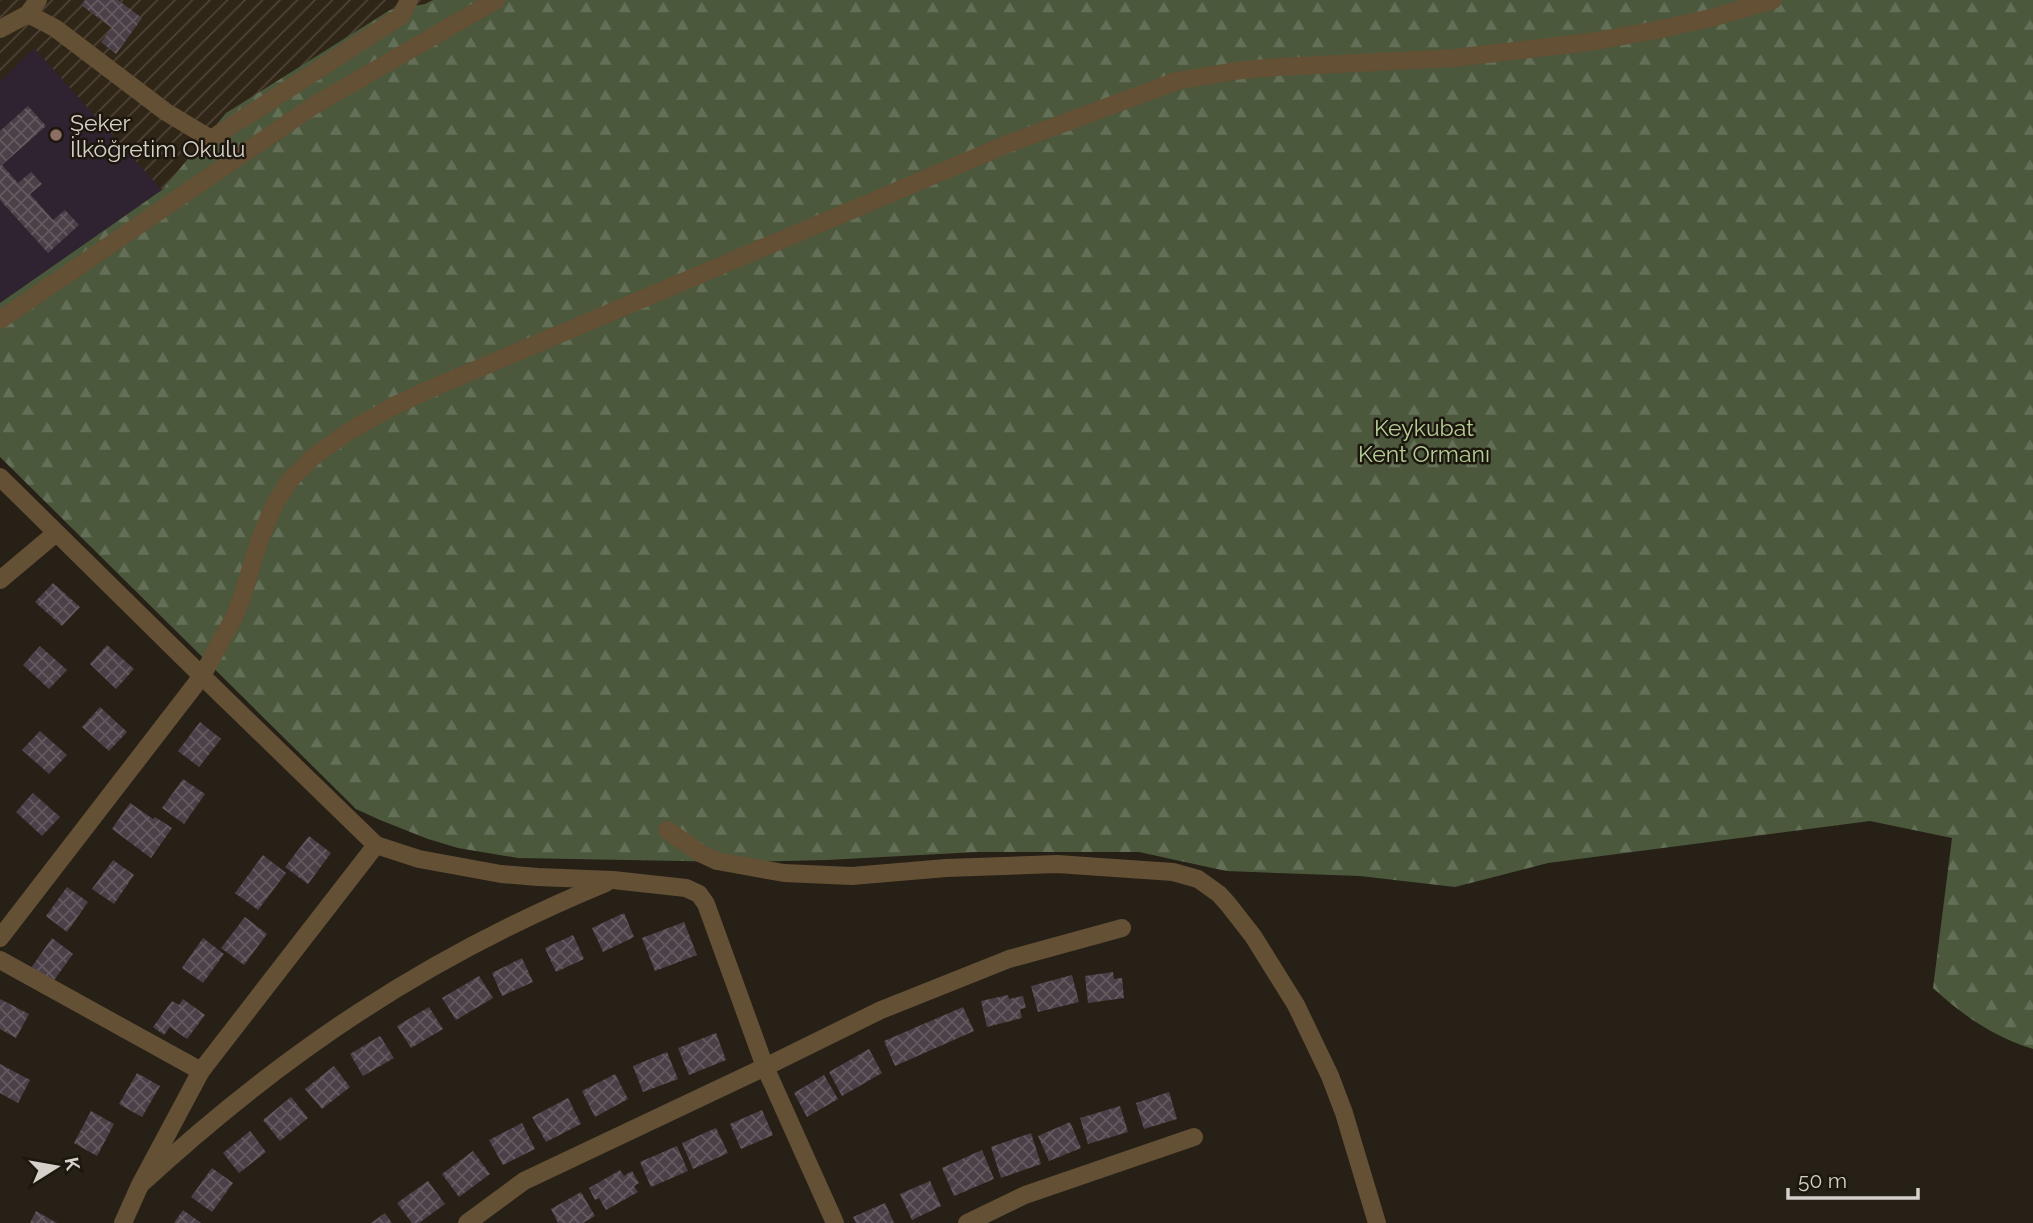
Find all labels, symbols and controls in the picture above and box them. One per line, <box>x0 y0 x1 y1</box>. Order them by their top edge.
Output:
place label: Şeker İlköğretim Okulu <box>70 109 245 162</box>
marker: Şeker İlköğretim Okulu <box>48 127 64 143</box>
park label: Keykubat Kent Ormanı <box>1358 414 1490 467</box>
north arrow <box>21 1132 91 1202</box>
text: K <box>61 1155 85 1172</box>
scale bar <box>1788 1156 1918 1200</box>
text: 50 m <box>1798 1168 1847 1193</box>

